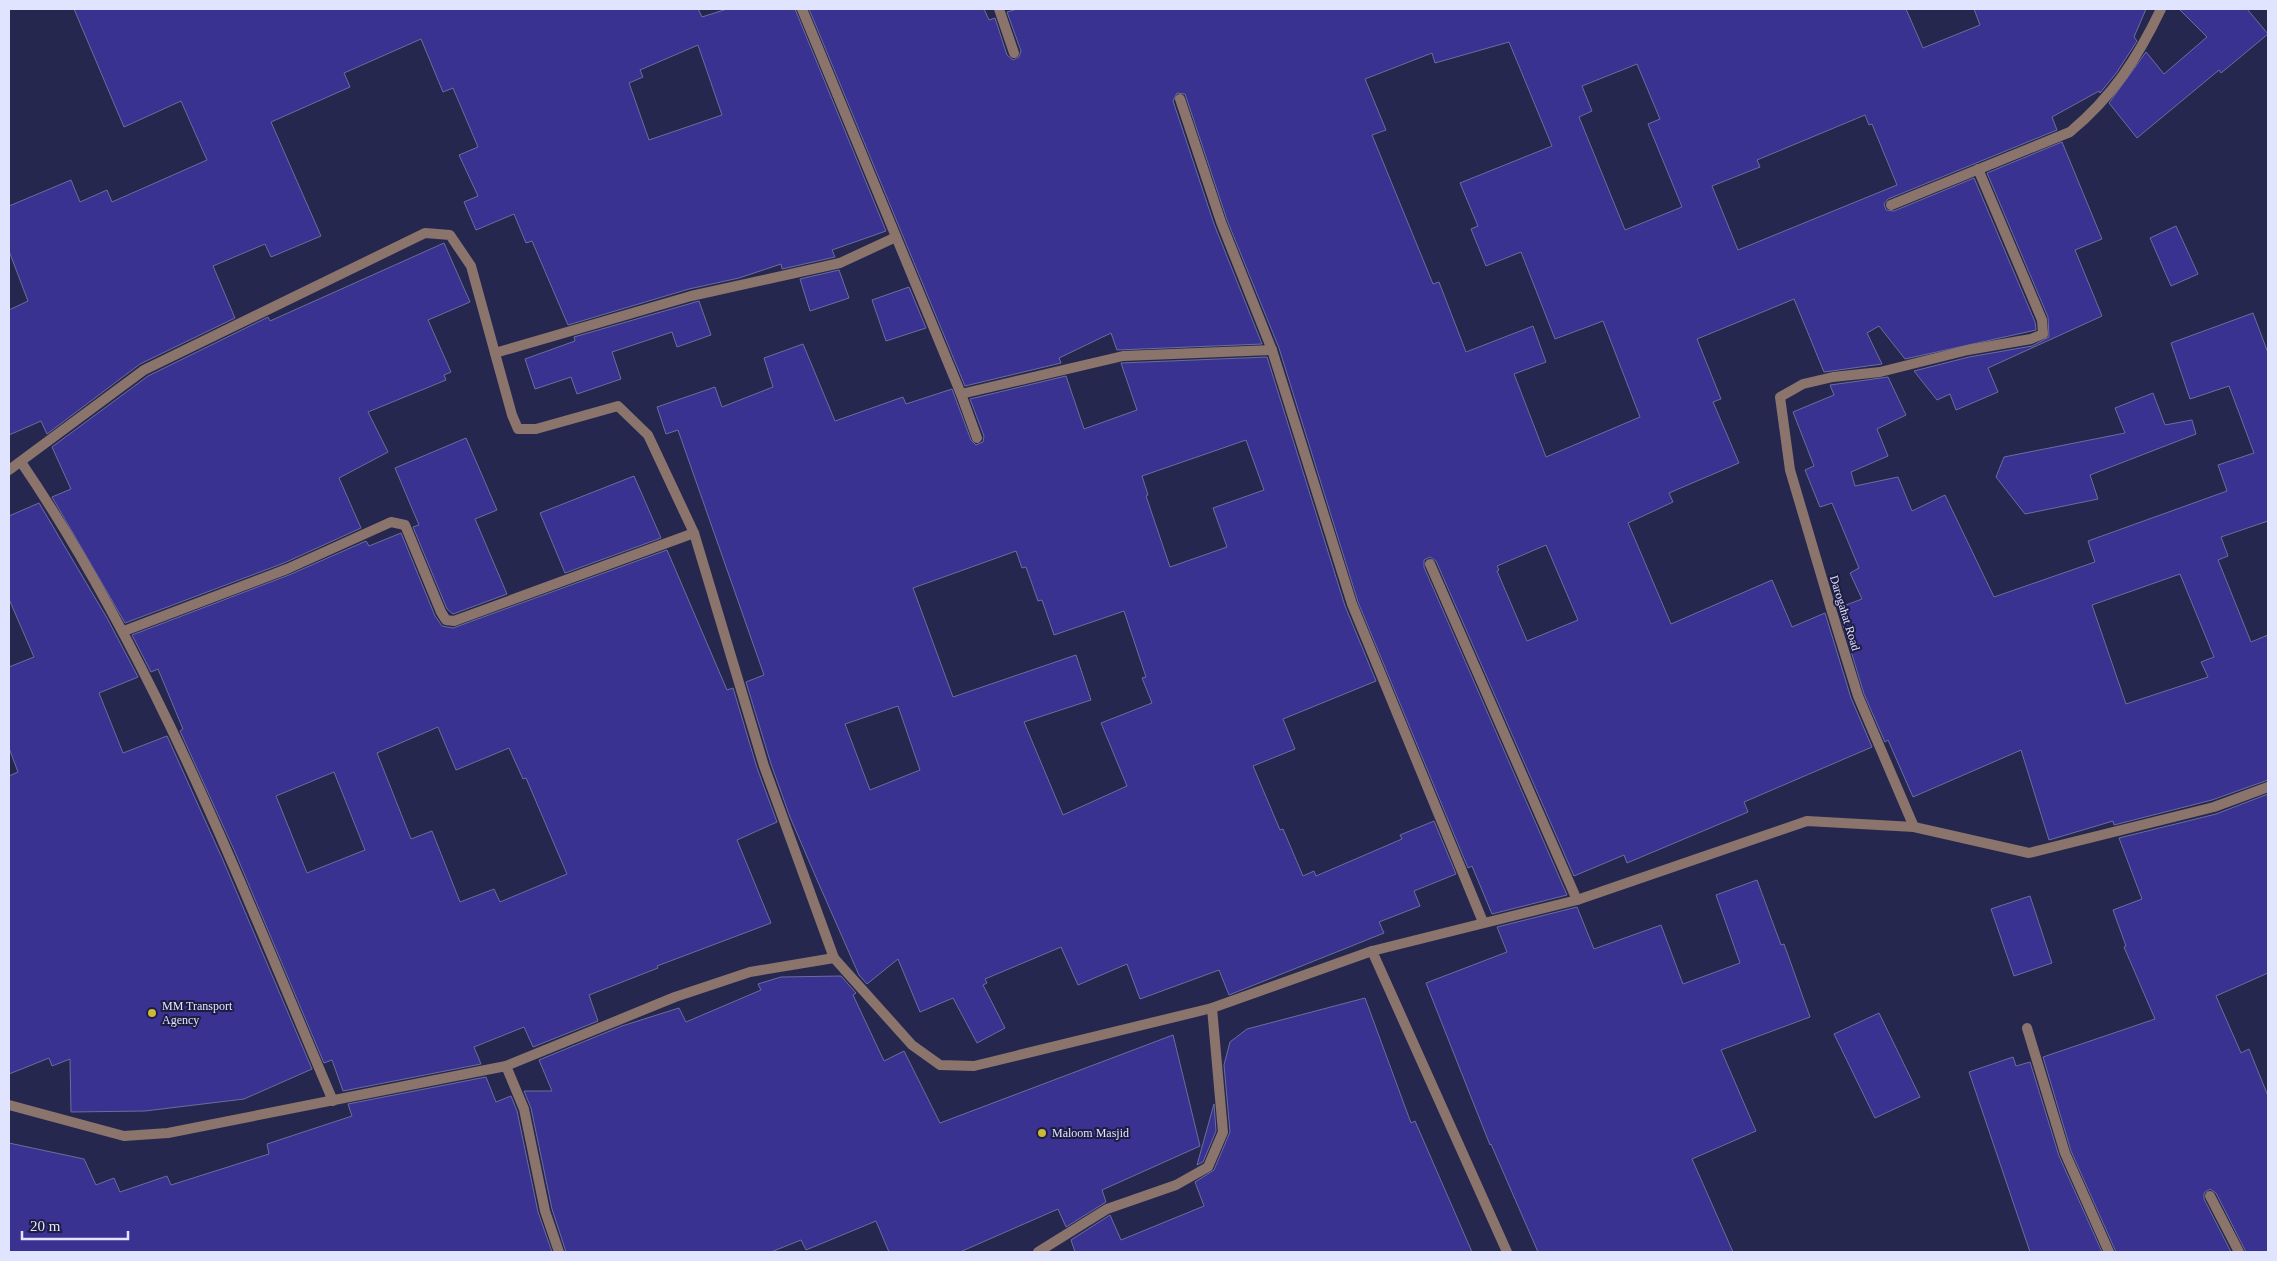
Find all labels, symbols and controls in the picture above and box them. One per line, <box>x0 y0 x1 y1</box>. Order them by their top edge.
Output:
street label: Darogahat Road <box>1827 574 1863 652</box>
place label: MM Transport Agency <box>162 999 233 1027</box>
marker: MM Transport Agency <box>146 1007 158 1019</box>
place label: Maloom Masjid <box>1052 1126 1129 1140</box>
marker: Maloom Masjid <box>1036 1127 1048 1139</box>
scale bar <box>22 1208 129 1240</box>
text: 20 m <box>30 1218 61 1234</box>

